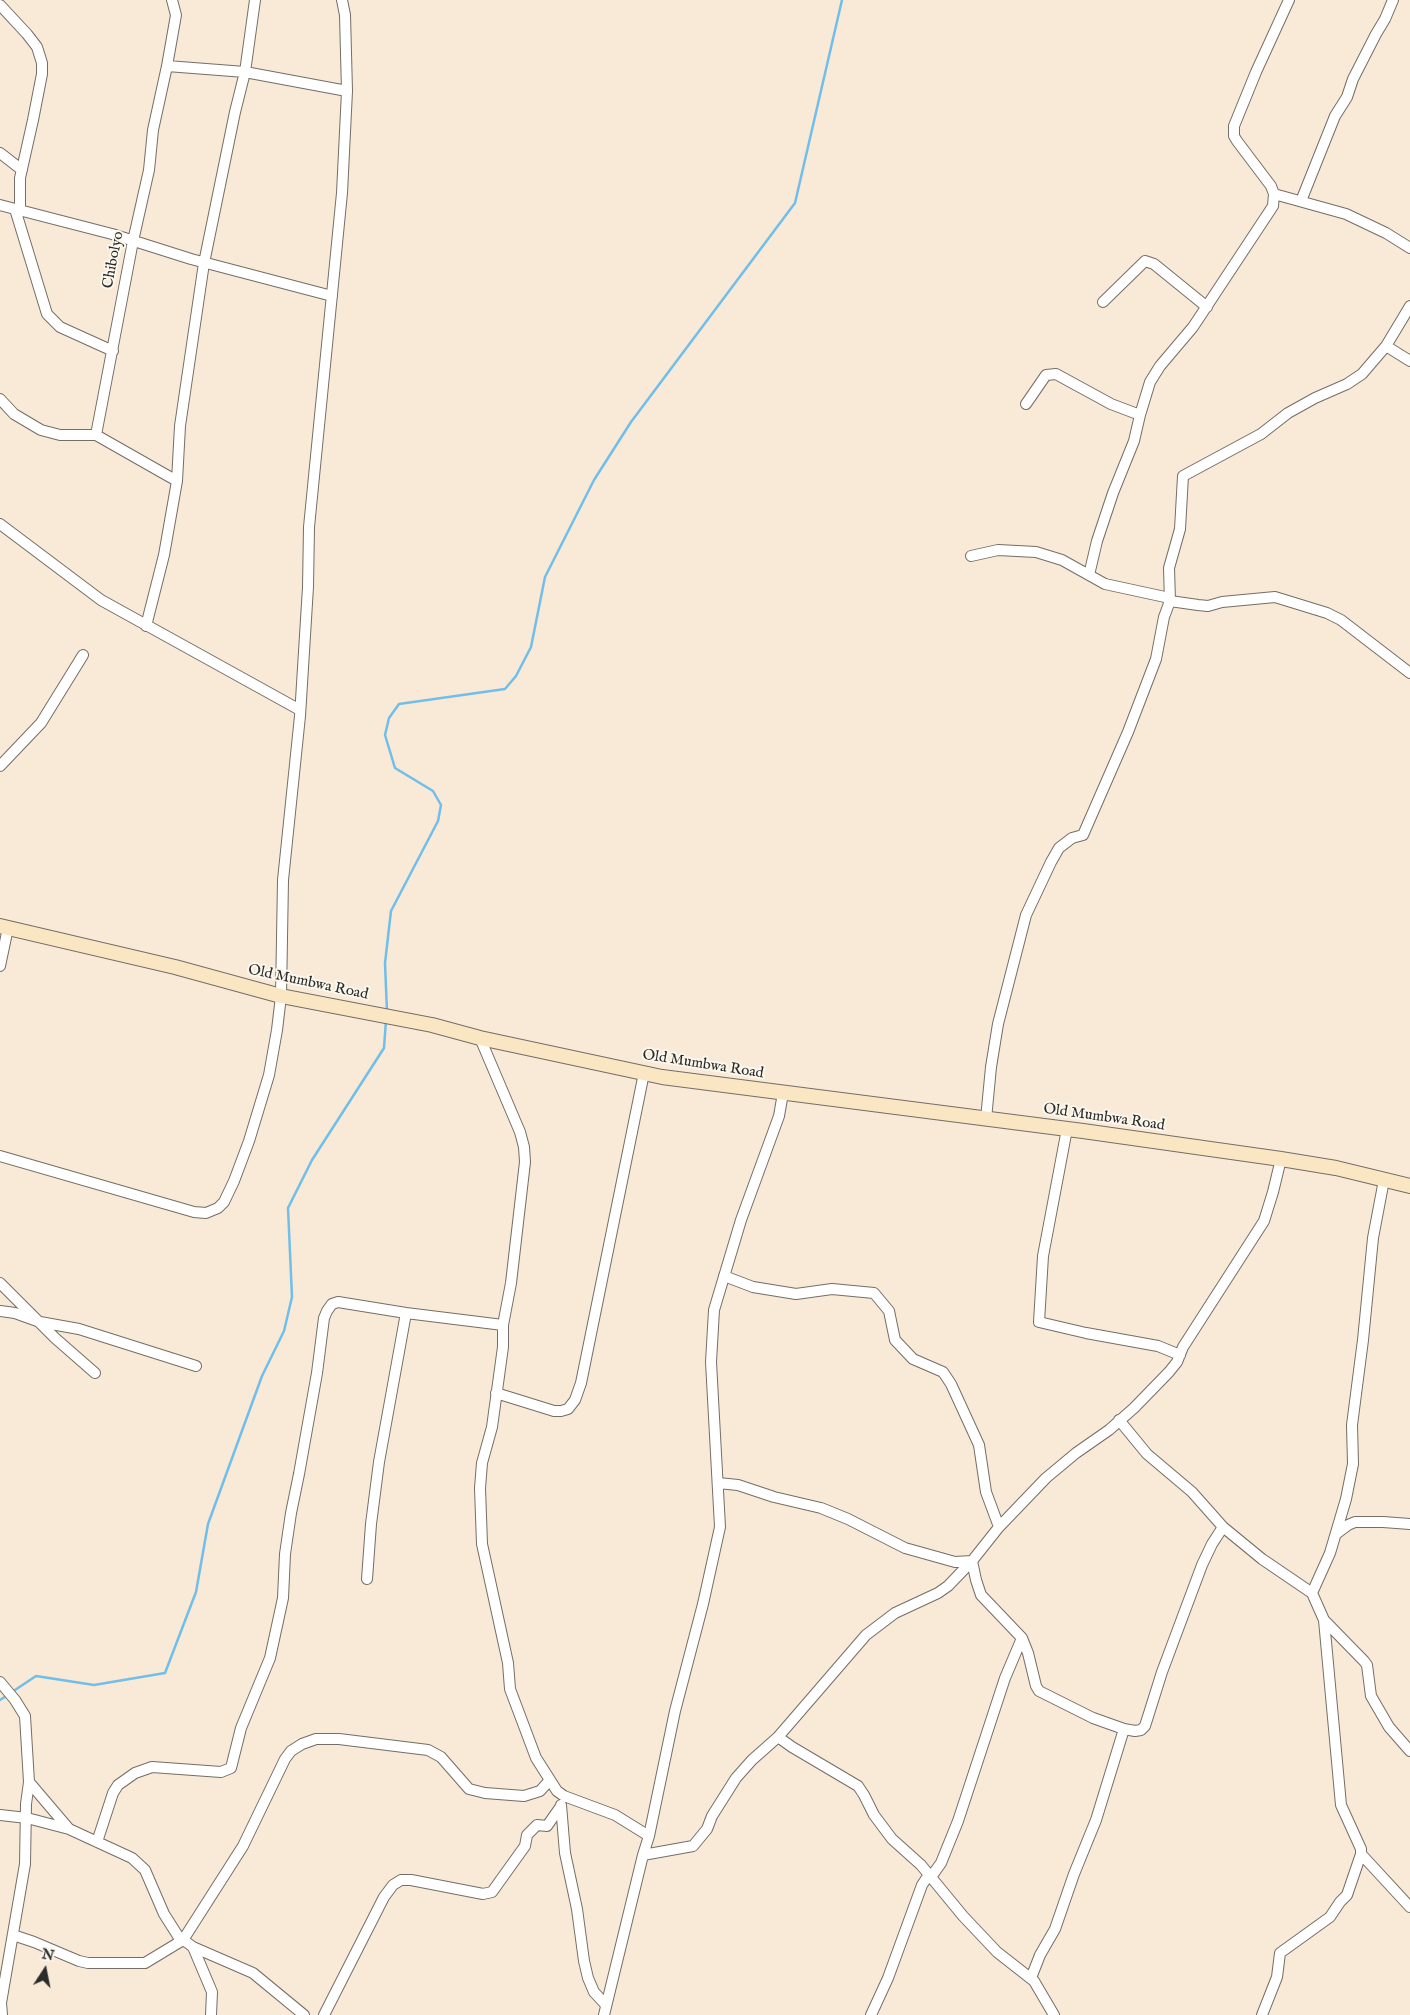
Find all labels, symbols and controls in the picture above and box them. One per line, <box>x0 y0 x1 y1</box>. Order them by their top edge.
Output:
street label: Chibolyo <box>100 230 128 290</box>
street label: Old Mumbwa Road <box>246 961 370 1005</box>
street label: Old Mumbwa Road <box>641 1047 765 1083</box>
street label: Old Mumbwa Road <box>1042 1101 1166 1135</box>
north arrow <box>20 1945 70 1995</box>
text: N <box>40 1945 56 1965</box>

